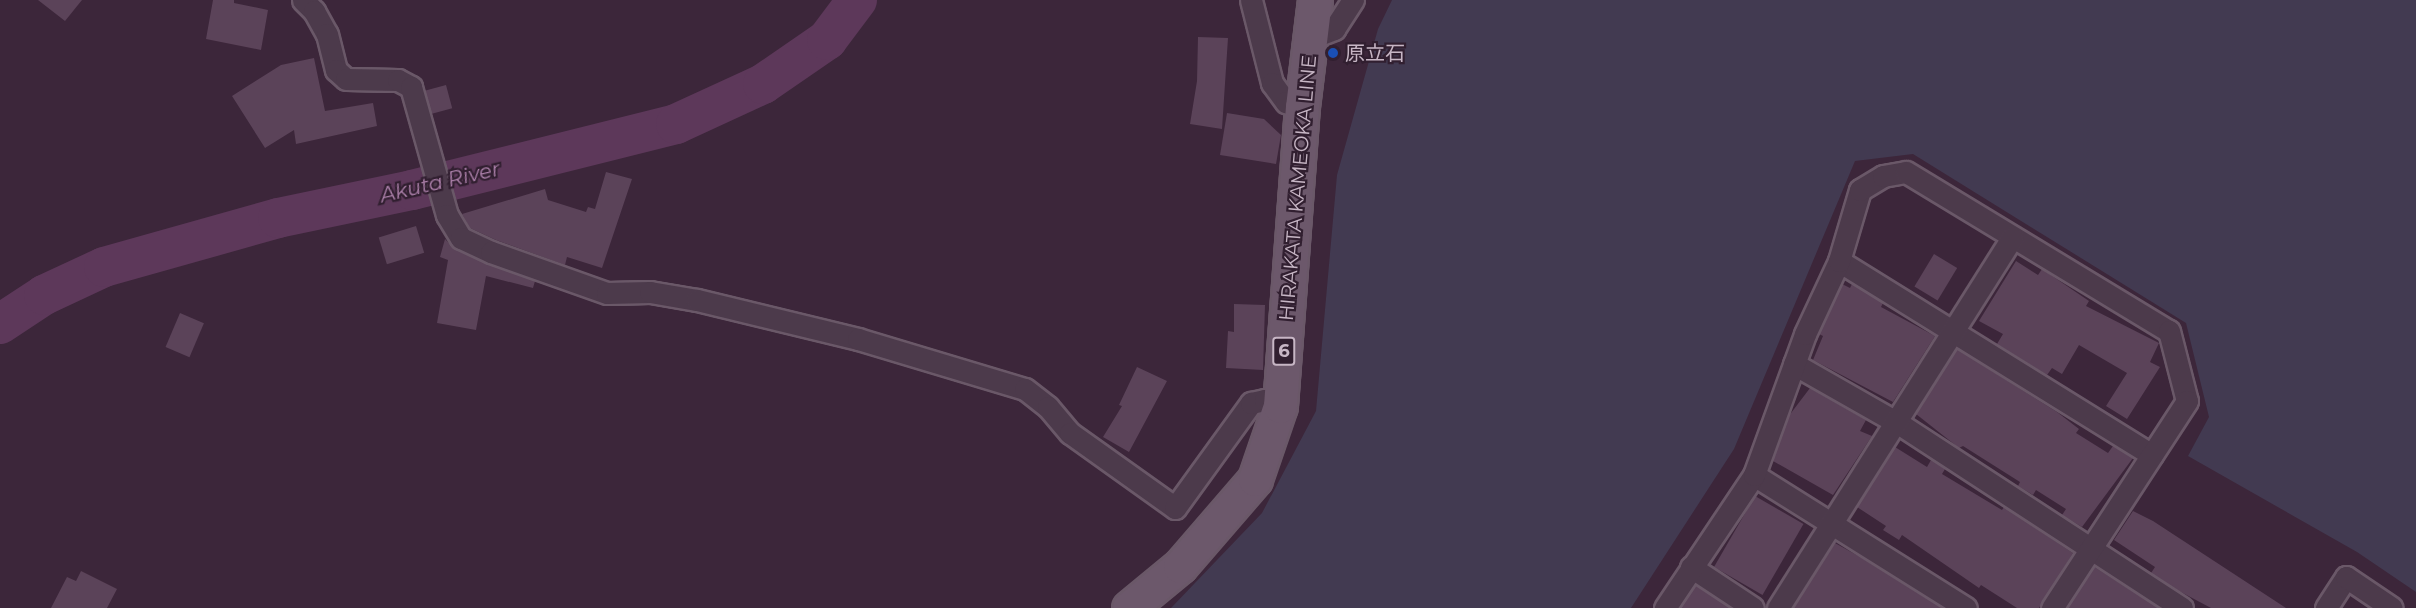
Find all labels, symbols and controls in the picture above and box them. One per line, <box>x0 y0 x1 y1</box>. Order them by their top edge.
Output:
place label: 原立石 <box>1345 41 1405 65</box>
marker: 原立石 <box>1326 46 1340 60</box>
street label: HIRAKATA KAMEOKA LINE <box>1274 54 1322 322</box>
water label: Akuta River <box>378 156 502 208</box>
road number: 6 <box>1272 336 1296 366</box>

